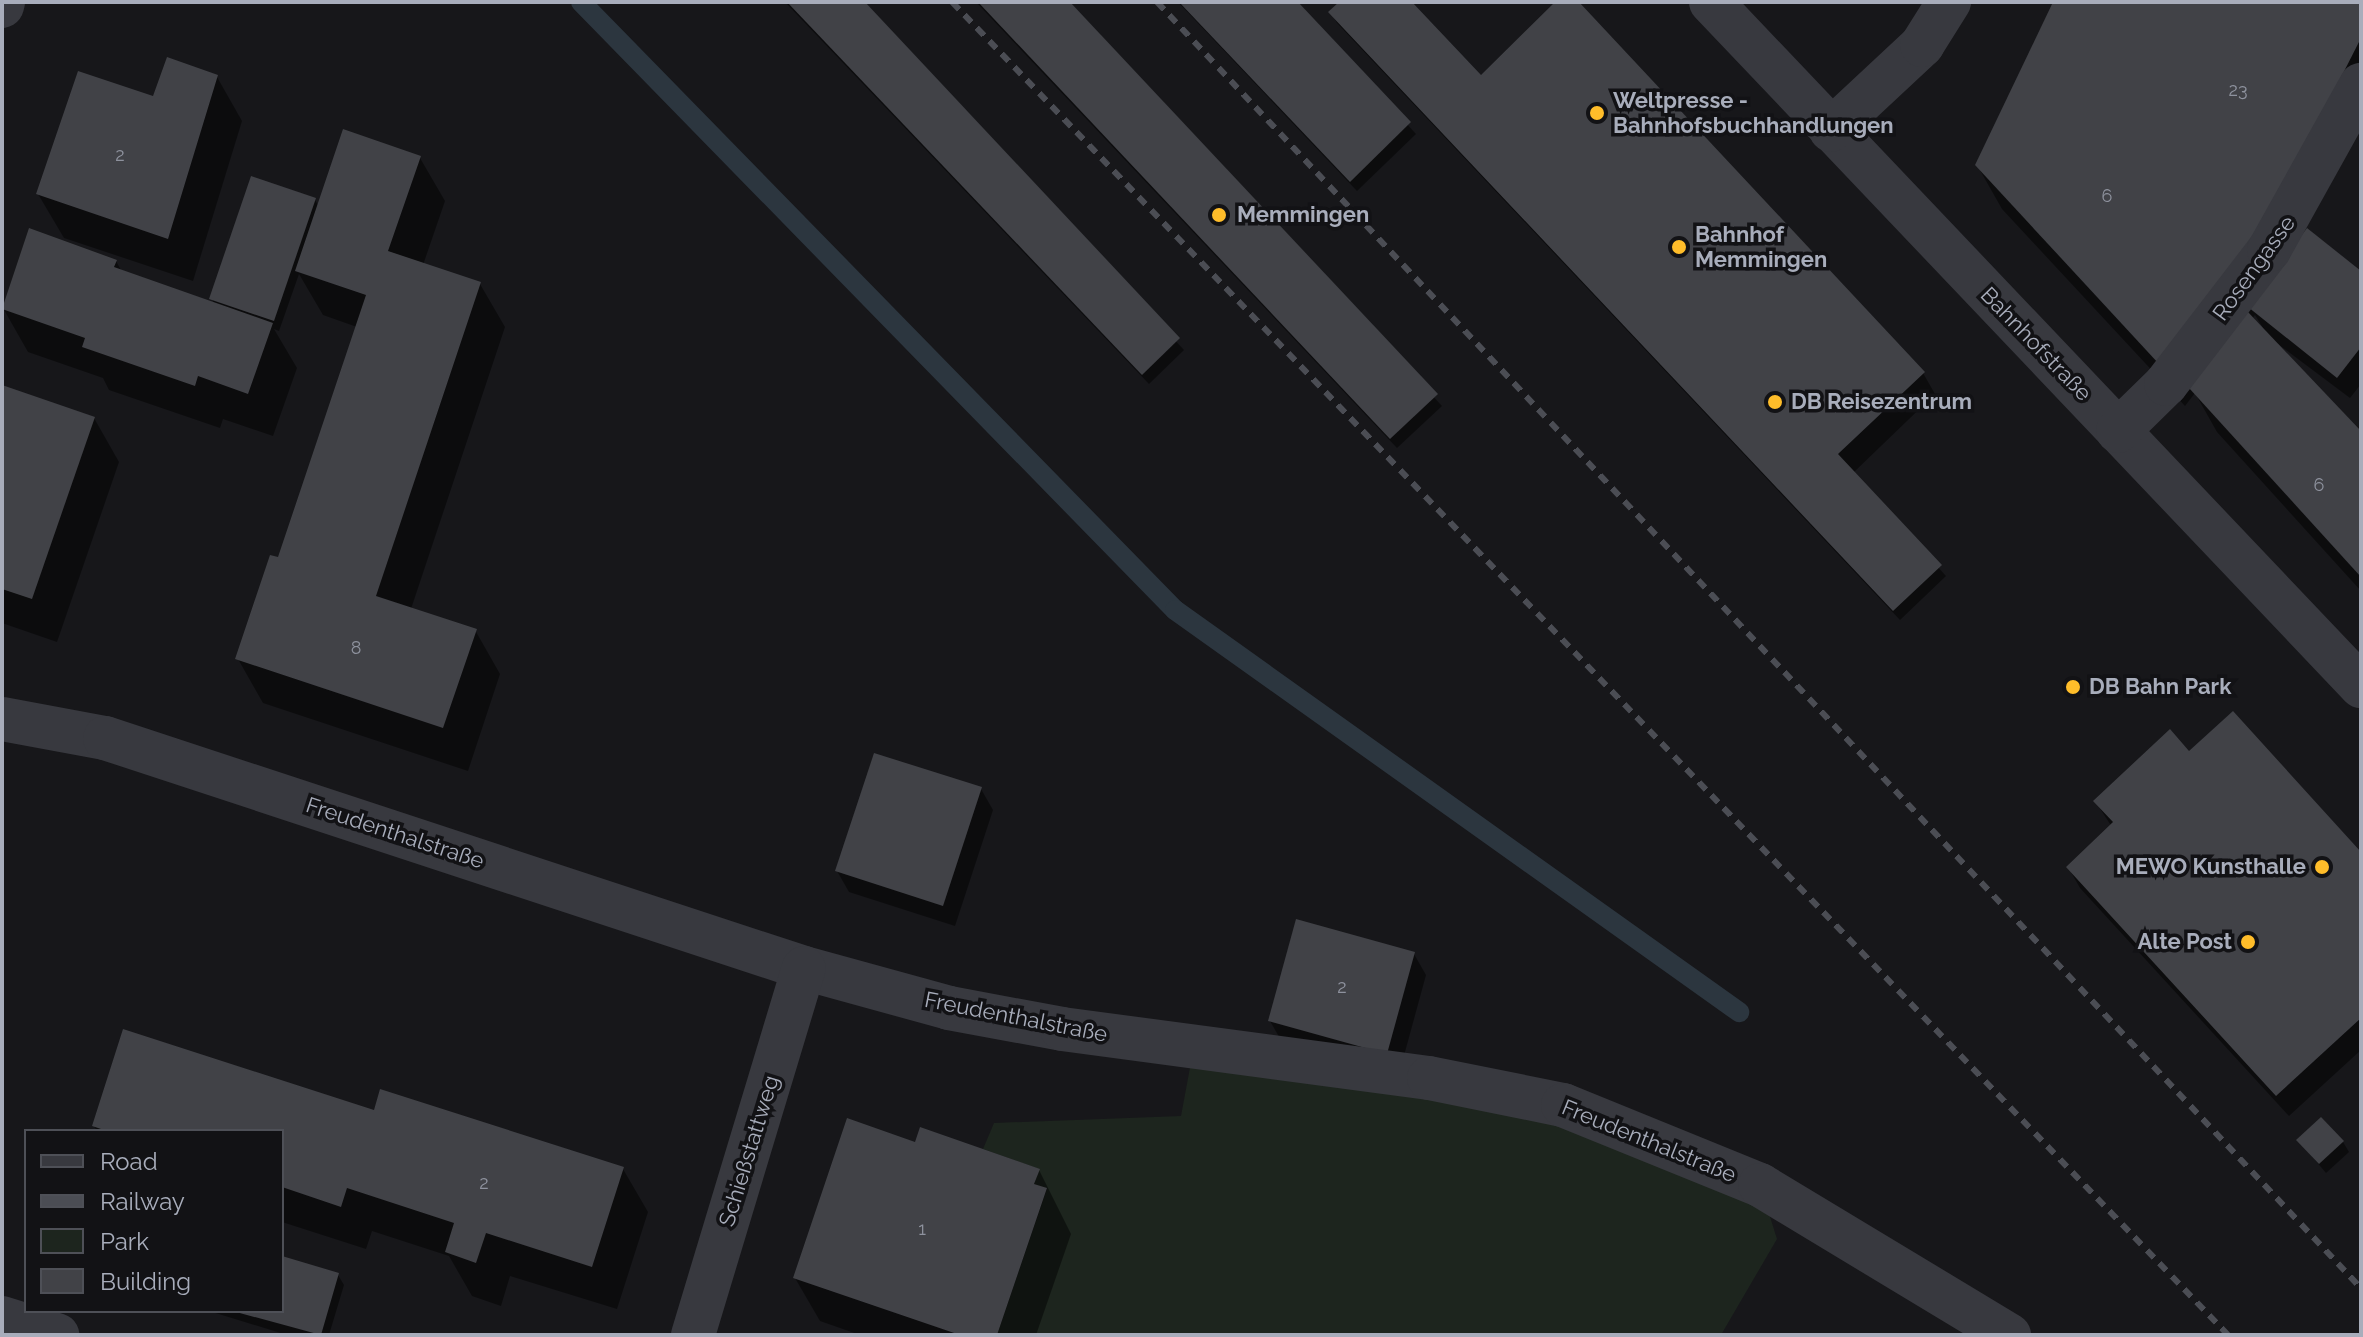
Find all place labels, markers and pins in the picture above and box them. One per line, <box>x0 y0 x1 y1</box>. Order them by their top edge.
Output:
place label: Weltpresse - Bahnhofsbuchhandlungen <box>1613 87 1894 138</box>
marker: Weltpresse - Bahnhofsbuchhandlungen <box>1588 104 1606 122</box>
place label: Memmingen <box>1237 202 1369 228</box>
marker: Memmingen <box>1208 204 1230 226</box>
place label: Bahnhof Memmingen <box>1695 221 1827 272</box>
marker: Bahnhof Memmingen <box>1670 238 1688 256</box>
place label: DB Reisezentrum <box>1791 389 1972 415</box>
marker: DB Reisezentrum <box>1766 393 1784 411</box>
place label: DB Bahn Park <box>2089 674 2231 700</box>
marker: DB Bahn Park <box>2064 678 2082 696</box>
place label: MEWO Kunsthalle <box>2116 854 2306 880</box>
marker: MEWO Kunsthalle <box>2313 858 2331 876</box>
place label: Alte Post <box>2138 929 2232 955</box>
marker: Alte Post <box>2239 933 2257 951</box>

